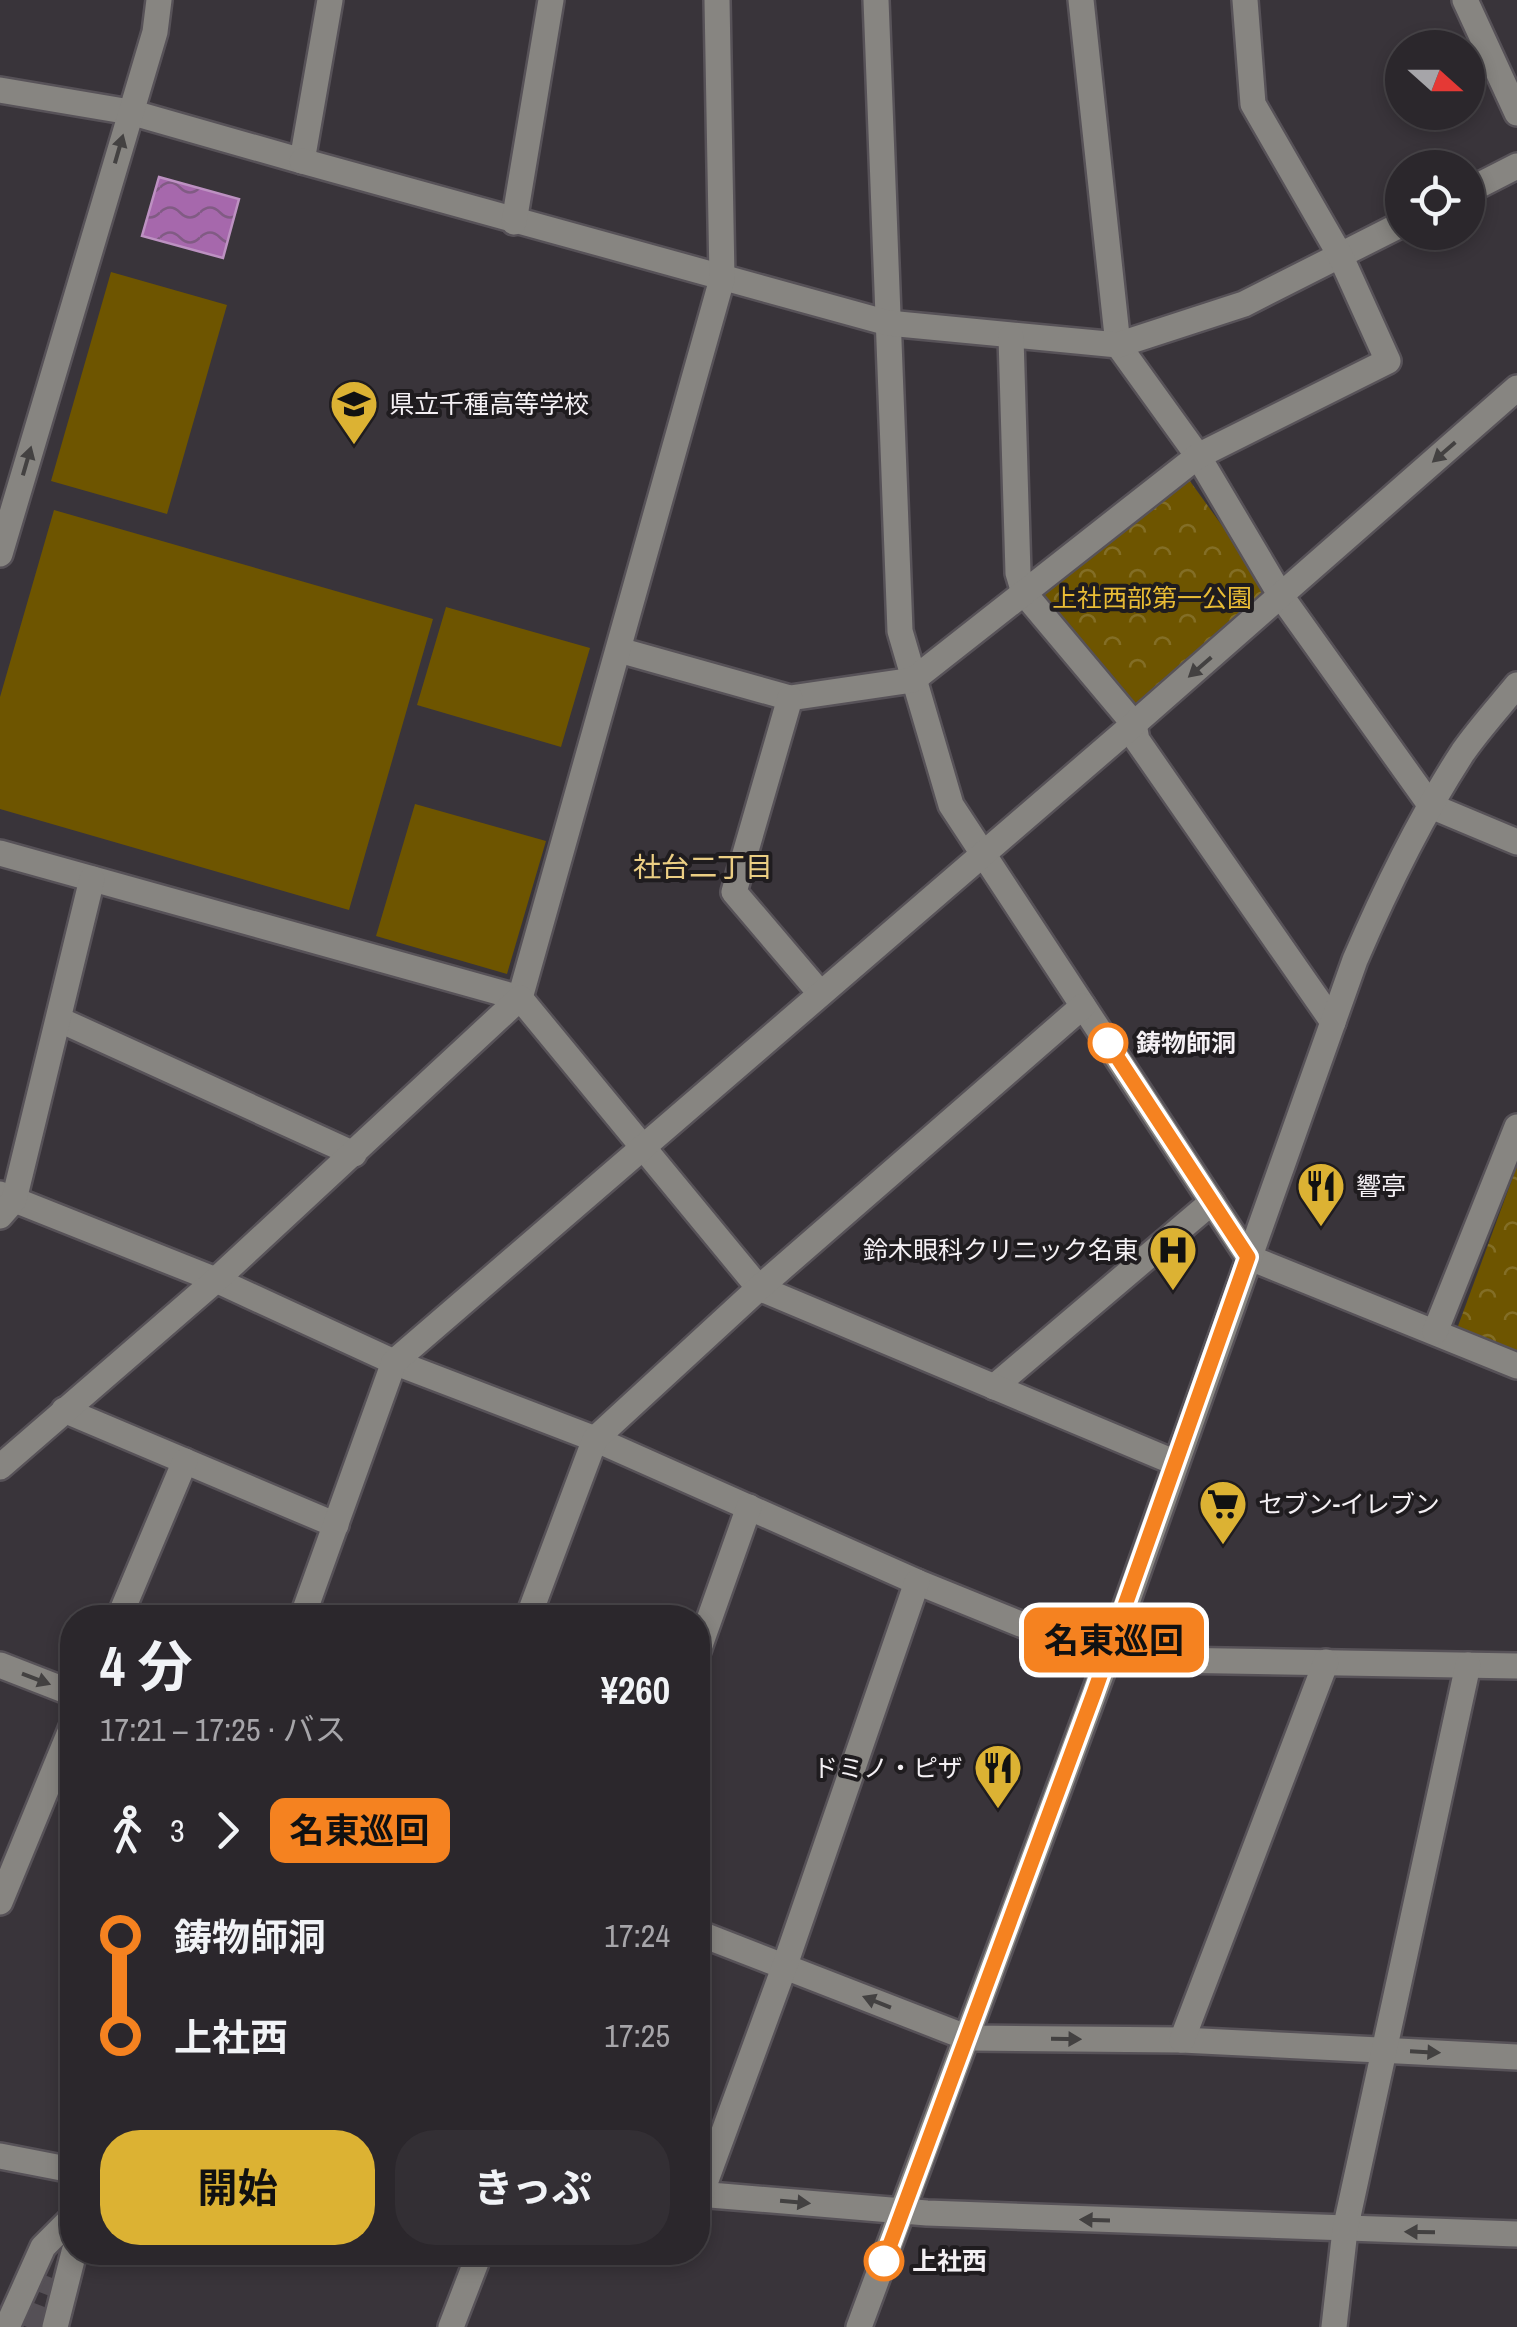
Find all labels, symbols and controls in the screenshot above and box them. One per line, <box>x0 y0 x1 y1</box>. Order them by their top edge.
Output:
north arrow <box>1385 30 1485 130</box>
map controls <box>1385 30 1485 250</box>
one-way arrow <box>112 133 127 163</box>
button: locate <box>1385 150 1485 250</box>
school or university icon: 県立千種高等学校 <box>328 378 380 446</box>
place label: 県立千種高等学校 <box>389 387 589 421</box>
one-way arrow <box>1432 441 1457 463</box>
one-way arrow <box>20 445 36 476</box>
park label: 上社西部第一公園 <box>1052 581 1252 615</box>
one-way arrow <box>1187 655 1212 677</box>
district label: 社台二丁目 <box>633 848 773 886</box>
marker: 鋳物師洞 <box>1089 1024 1127 1062</box>
place label: 鋳物師洞 <box>1136 1026 1236 1060</box>
restaurant icon: 響亭 <box>1295 1160 1347 1228</box>
place label: 響亭 <box>1356 1169 1406 1203</box>
hospital icon: 鈴木眼科クリニック名東 <box>1147 1224 1199 1292</box>
place label: 鈴木眼科クリニック名東 <box>863 1233 1138 1267</box>
supermarket icon: セブン-イレブン <box>1197 1478 1249 1546</box>
place label: セブン-イレブン <box>1258 1487 1440 1521</box>
line badge: 名東巡回 <box>1044 1608 1184 1672</box>
text: 名東巡回 <box>1044 1617 1184 1664</box>
text: 4 分 <box>100 1629 193 1703</box>
text: ¥260 <box>601 1665 670 1716</box>
one-way arrow <box>22 1672 52 1687</box>
text: 17:21 – 17:25 · バス <box>100 1708 346 1751</box>
restaurant icon: ドミノ・ピザ <box>972 1742 1024 1810</box>
place label: ドミノ・ピザ <box>813 1751 963 1785</box>
icon: walk <box>100 1803 155 1858</box>
icon: forward <box>200 1803 255 1858</box>
text: 名東巡回 <box>290 1807 430 1854</box>
text: 3 <box>170 1809 185 1852</box>
text: 鋳物師洞 <box>174 1912 326 1963</box>
text: 17:24 <box>604 1914 670 1957</box>
one-way arrow <box>862 1994 892 2009</box>
text: 上社西 <box>174 2012 288 2063</box>
text: 17:25 <box>604 2014 670 2057</box>
one-way arrow <box>1050 2031 1082 2047</box>
one-way arrow <box>1410 2044 1442 2060</box>
button: 開始 <box>100 2130 375 2245</box>
button: きっぷ <box>395 2130 670 2245</box>
one-way arrow <box>779 2194 811 2210</box>
one-way arrow <box>1078 2212 1110 2228</box>
one-way arrow <box>1403 2224 1435 2240</box>
marker: 上社西 <box>865 2242 903 2280</box>
place label: 上社西 <box>912 2244 987 2278</box>

